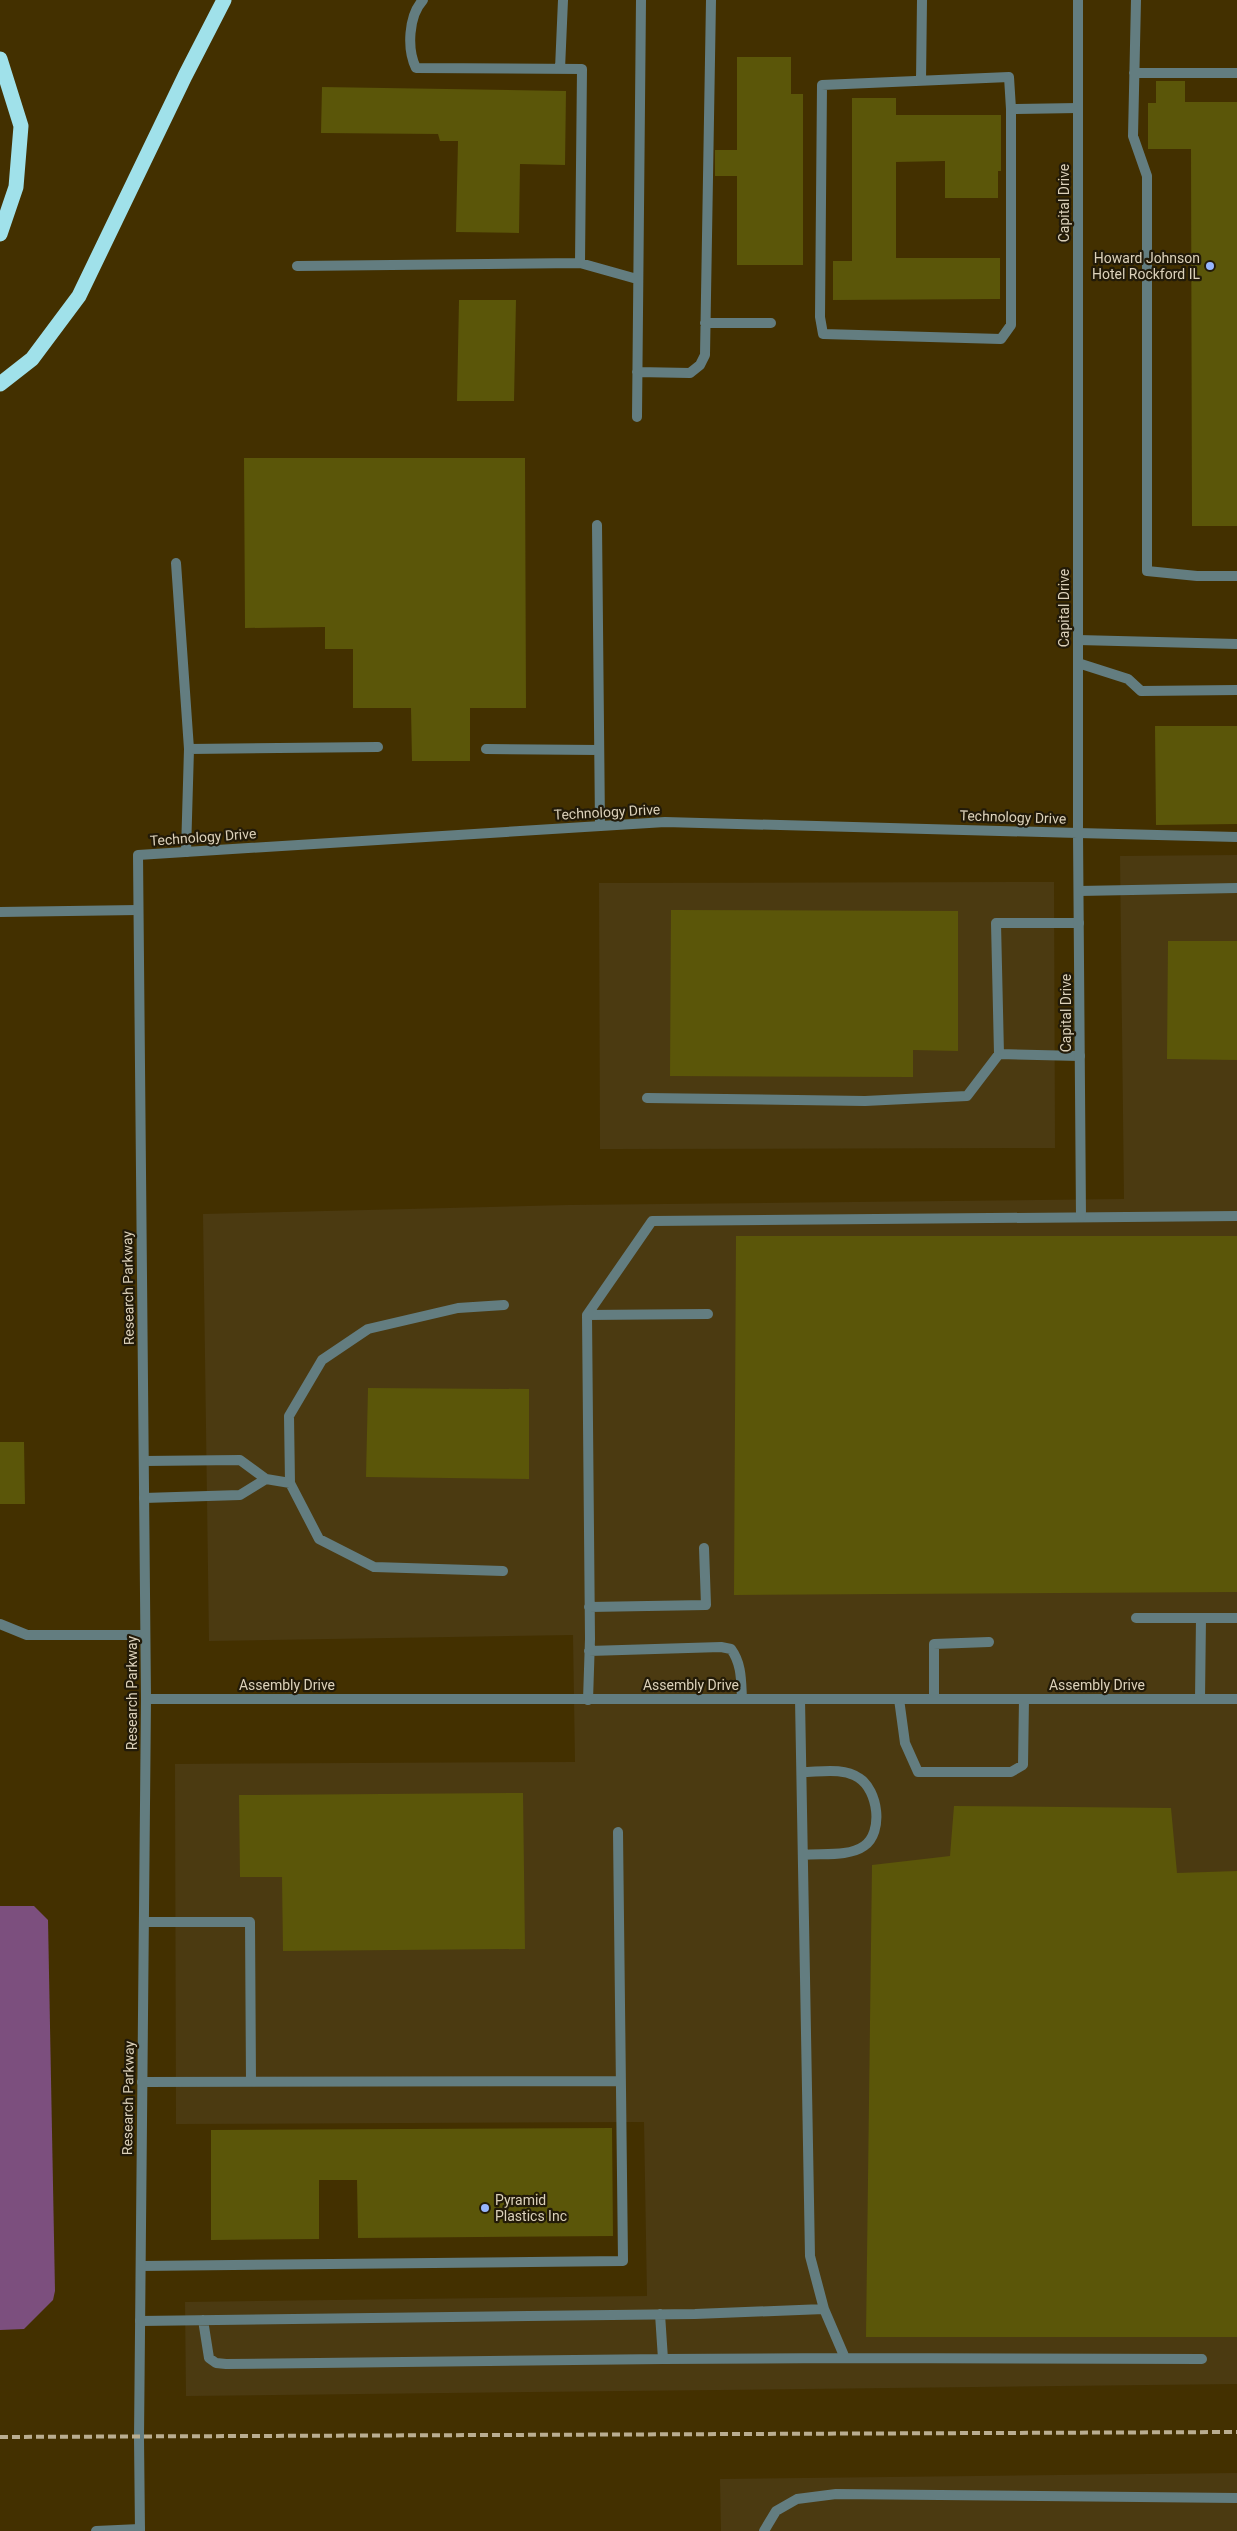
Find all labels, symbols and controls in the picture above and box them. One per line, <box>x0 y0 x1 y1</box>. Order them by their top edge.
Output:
street label: Capital Drive <box>1056 164 1072 242</box>
place label: Howard Johnson Hotel Rockford IL <box>1092 250 1200 282</box>
marker: Howard Johnson Hotel Rockford IL <box>1204 260 1216 272</box>
street label: Capital Drive <box>1056 569 1072 647</box>
street label: Technology Drive <box>553 801 661 823</box>
street label: Technology Drive <box>959 807 1067 827</box>
street label: Technology Drive <box>149 825 257 849</box>
street label: Capital Drive <box>1058 974 1074 1052</box>
street label: Research Parkway <box>119 1230 137 1345</box>
street label: Research Parkway <box>124 1635 140 1750</box>
street label: Assembly Drive <box>239 1677 335 1693</box>
street label: Assembly Drive <box>643 1677 739 1693</box>
street label: Assembly Drive <box>1049 1677 1145 1693</box>
street label: Research Parkway <box>119 2040 137 2155</box>
place label: Pyramid Plastics Inc <box>495 2192 567 2224</box>
marker: Pyramid Plastics Inc <box>479 2202 491 2214</box>

